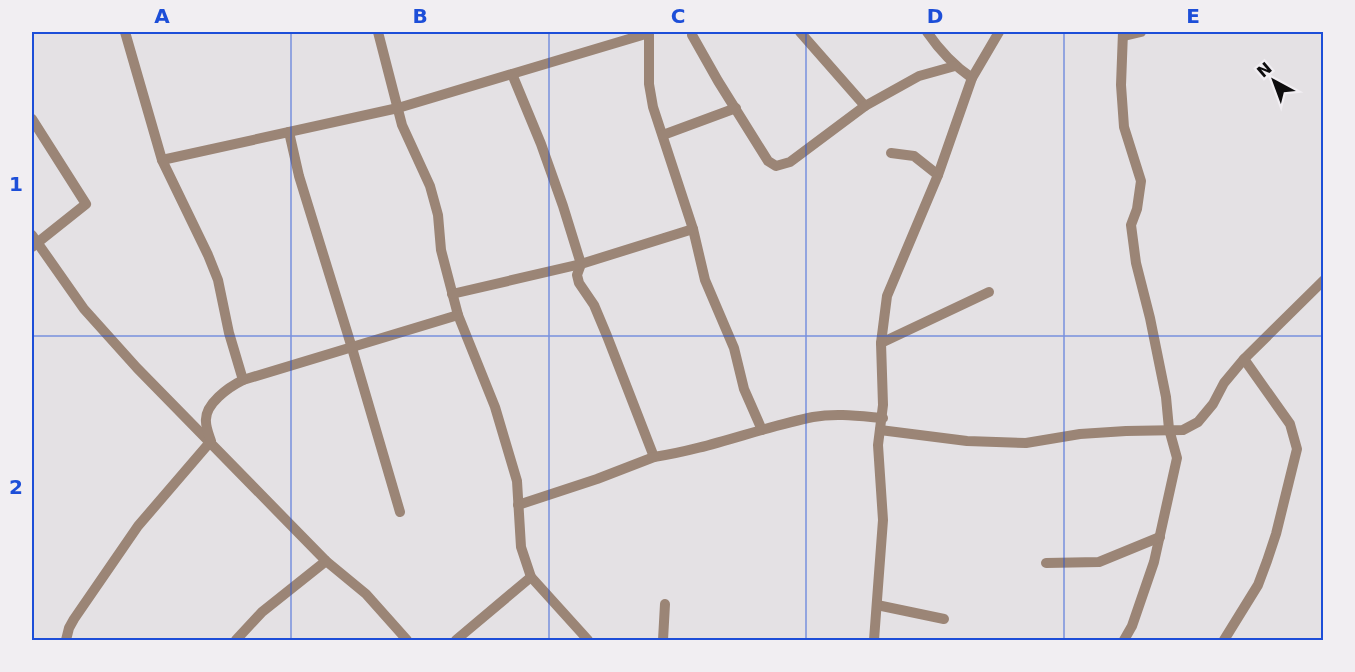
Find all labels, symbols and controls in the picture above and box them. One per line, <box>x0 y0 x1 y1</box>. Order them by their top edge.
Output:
text: A <box>154 4 170 28</box>
text: B <box>412 4 428 28</box>
text: C <box>671 4 685 28</box>
text: D <box>927 4 943 28</box>
text: E <box>1186 4 1200 28</box>
north arrow <box>1244 51 1304 111</box>
text: N <box>1253 58 1276 82</box>
text: 1 <box>9 172 23 196</box>
text: 2 <box>9 475 23 499</box>

